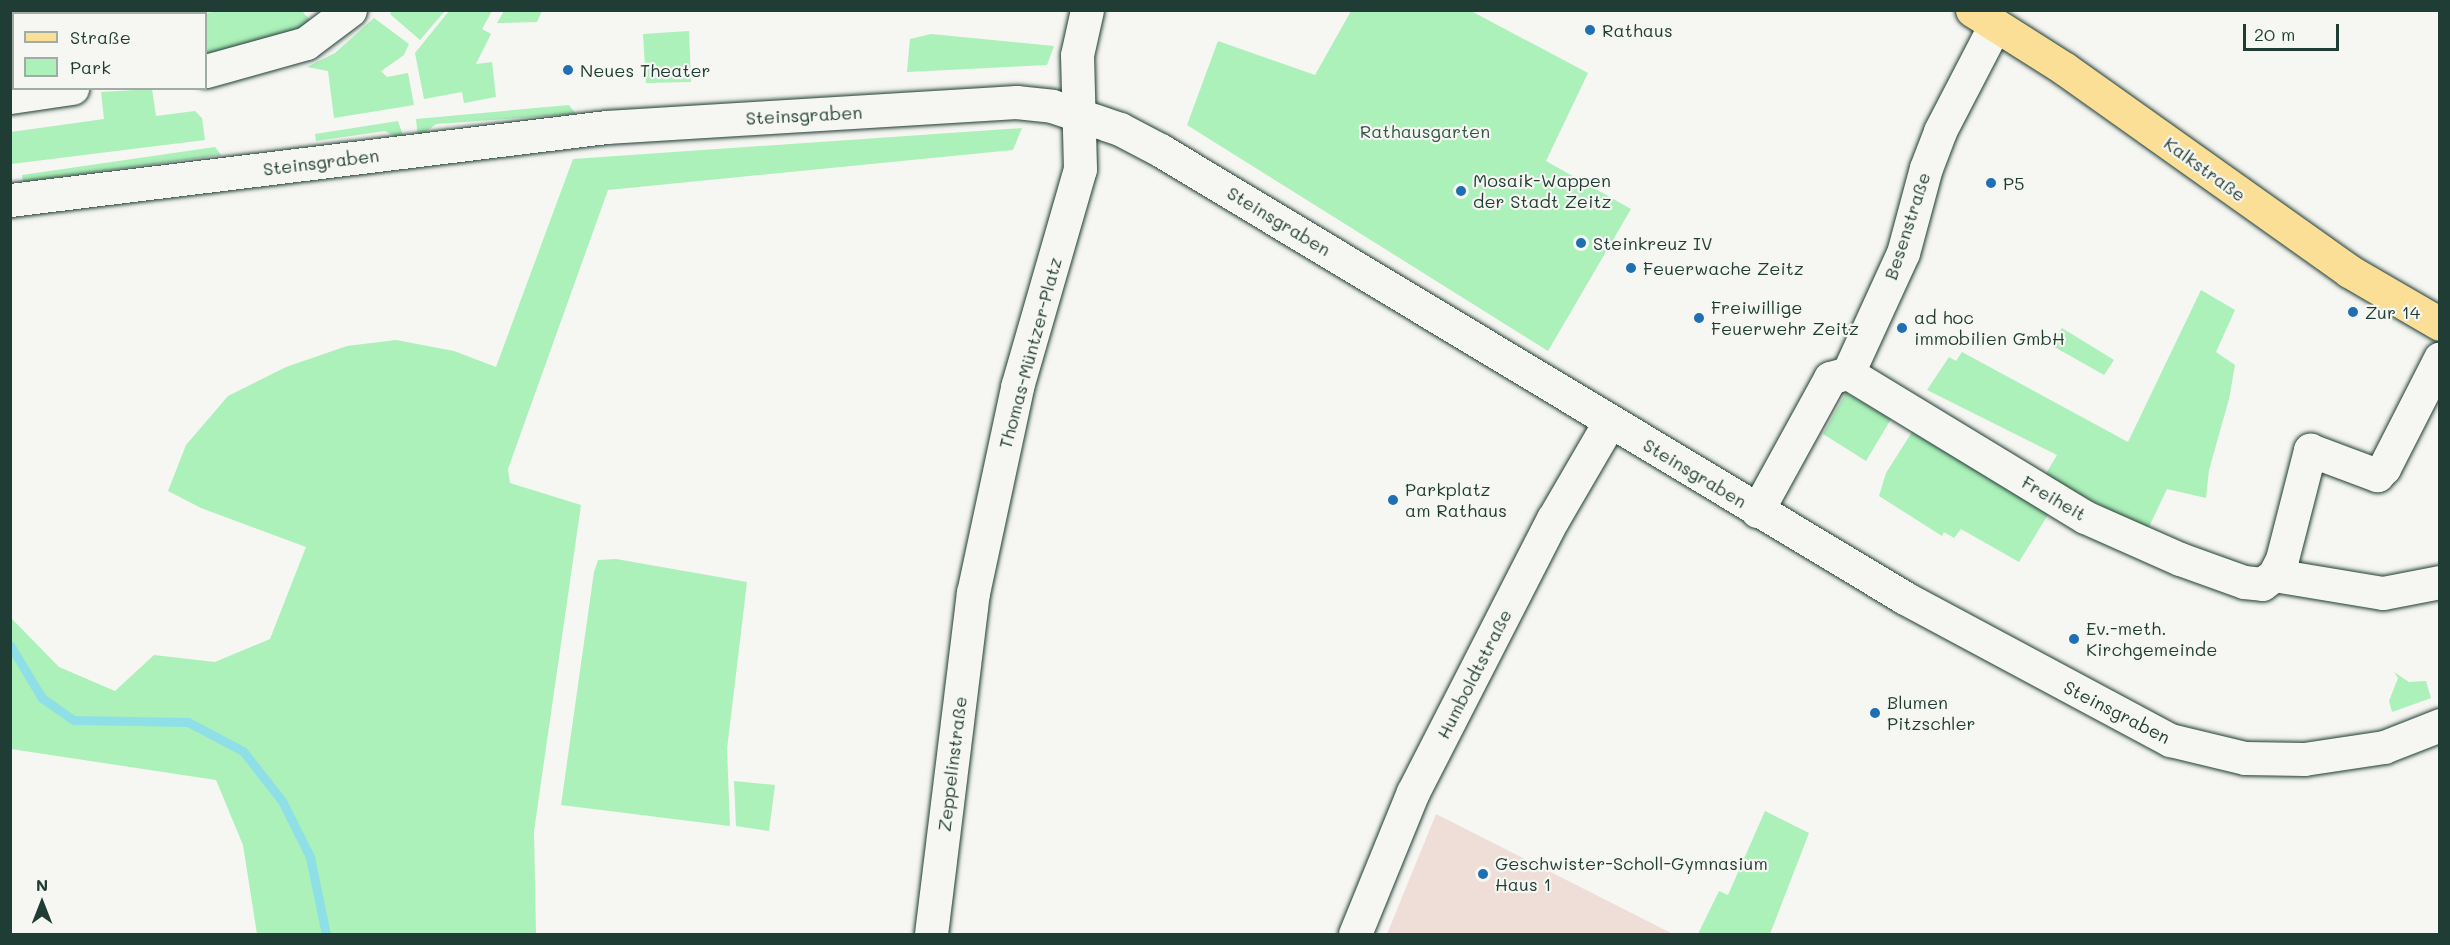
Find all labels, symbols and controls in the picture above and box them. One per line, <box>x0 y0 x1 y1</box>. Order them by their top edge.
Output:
legend <box>12 12 207 90</box>
scale bar <box>2246 12 2342 50</box>
place label: Rathaus <box>1602 19 1673 41</box>
text: 20 m <box>2254 22 2295 46</box>
marker: Rathaus <box>1583 23 1597 37</box>
text: Straße <box>70 25 131 49</box>
text: Park <box>70 55 111 79</box>
place label: Neues Theater <box>580 59 711 81</box>
marker: Neues Theater <box>561 63 575 77</box>
street label: Steinsgraben <box>745 101 863 129</box>
park label: Rathausgarten <box>1360 120 1490 142</box>
street label: Kalkstraße <box>2160 132 2250 206</box>
street label: Steinsgraben <box>262 144 380 180</box>
place label: Mosaik-Wappen der Stadt Zeitz <box>1473 170 1611 213</box>
street label: Besenstraße <box>1879 170 1935 282</box>
place label: P5 <box>2003 172 2024 194</box>
marker: P5 <box>1984 176 1998 190</box>
street label: Steinsgraben <box>1223 182 1335 260</box>
marker: Mosaik-Wappen der Stadt Zeitz <box>1454 184 1468 198</box>
place label: Steinkreuz IV <box>1593 232 1712 254</box>
marker: Steinkreuz IV <box>1574 236 1588 250</box>
street label: Thomas-Müntzer-Platz <box>994 255 1066 451</box>
place label: Feuerwache Zeitz <box>1643 257 1804 279</box>
marker: Feuerwache Zeitz <box>1624 261 1638 275</box>
place label: Freiwillige Feuerwehr Zeitz <box>1711 297 1859 340</box>
place label: Zur 14 <box>2365 301 2420 323</box>
marker: Zur 14 <box>2346 305 2360 319</box>
place label: ad hoc immobilien GmbH <box>1914 307 2065 350</box>
marker: Freiwillige Feuerwehr Zeitz <box>1692 311 1706 325</box>
marker: ad hoc immobilien GmbH <box>1895 321 1909 335</box>
street label: Steinsgraben <box>1639 434 1751 512</box>
street label: Freiheit <box>2018 471 2090 525</box>
place label: Parkplatz am Rathaus <box>1405 479 1507 522</box>
marker: Parkplatz am Rathaus <box>1386 493 1400 507</box>
street label: Humboldtstraße <box>1432 606 1516 742</box>
place label: Ev.-meth. Kirchgemeinde <box>2086 618 2217 660</box>
marker: Ev.-meth. Kirchgemeinde <box>2067 632 2081 646</box>
street label: Steinsgraben <box>2060 676 2174 748</box>
place label: Blumen Pitzschler <box>1887 692 1976 734</box>
street label: Zeppelinstraße <box>933 695 971 833</box>
marker: Blumen Pitzschler <box>1868 706 1882 720</box>
place label: Geschwister-Scholl-Gymnasium Haus 1 <box>1495 853 1768 896</box>
marker: Geschwister-Scholl-Gymnasium Haus 1 <box>1476 867 1490 881</box>
north arrow <box>12 873 72 933</box>
text: N <box>36 874 48 895</box>

